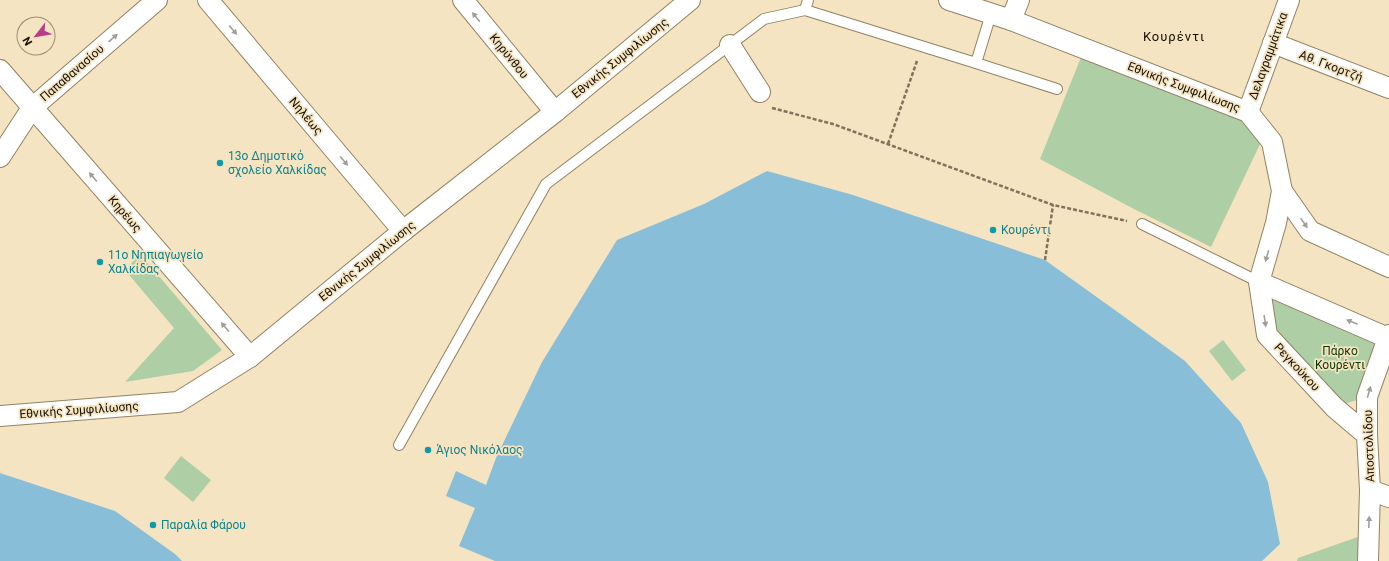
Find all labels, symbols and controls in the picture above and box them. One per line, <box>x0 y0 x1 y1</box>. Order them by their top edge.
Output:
street label: Δελαγραμμάτικα <box>1246 10 1290 102</box>
one-way arrow <box>472 11 481 22</box>
street label: Εθνικής Συμφιλίωσης <box>569 15 671 101</box>
north arrow <box>16 16 56 56</box>
one-way arrow <box>229 24 238 35</box>
district label: Κουρέντι <box>1143 29 1205 44</box>
street label: Κηρύνθου <box>487 31 531 81</box>
text: N <box>20 34 35 48</box>
one-way arrow <box>107 34 118 43</box>
street label: Παπαθανασίου <box>37 42 107 104</box>
street label: Αθ. Γκορτζή <box>1297 47 1365 85</box>
street label: Εθνικής Συμφιλίωσης <box>1126 59 1242 115</box>
street label: Νηλέως <box>286 94 326 138</box>
place label: 13ο Δημοτικό σχολείο Χαλκίδας <box>228 149 327 177</box>
one-way arrow <box>340 156 349 167</box>
marker: 13ο Δημοτικό σχολείο Χαλκίδας <box>215 158 225 168</box>
one-way arrow <box>88 172 97 182</box>
street label: Κηρέως <box>105 193 145 235</box>
street label: Εθνικής Συμφιλίωσης <box>316 218 418 304</box>
one-way arrow <box>1300 218 1308 228</box>
place label: Κουρέντι <box>1001 223 1051 237</box>
marker: Κουρέντι <box>988 225 998 235</box>
place label: 11ο Νηπιαγωγείο Χαλκίδας <box>108 248 204 276</box>
one-way arrow <box>1263 250 1269 263</box>
marker: 11ο Νηπιαγωγείο Χαλκίδας <box>95 257 105 267</box>
one-way arrow <box>1262 315 1268 327</box>
one-way arrow <box>1346 319 1357 325</box>
one-way arrow <box>220 322 229 333</box>
street label: Ρεγκούκου <box>1271 340 1323 394</box>
park label: Πάρκο Κουρέντι <box>1315 344 1365 372</box>
one-way arrow <box>1366 386 1372 398</box>
street label: Εθνικής Συμφιλίωσης <box>19 399 139 421</box>
street label: Αποστολίδου <box>1361 410 1377 482</box>
place label: Άγιος Νικόλαος <box>436 443 522 457</box>
marker: Άγιος Νικόλαος <box>423 445 433 455</box>
one-way arrow <box>1366 516 1373 528</box>
place label: Παραλία Φάρου <box>161 518 246 532</box>
marker: Παραλία Φάρου <box>148 520 158 530</box>

